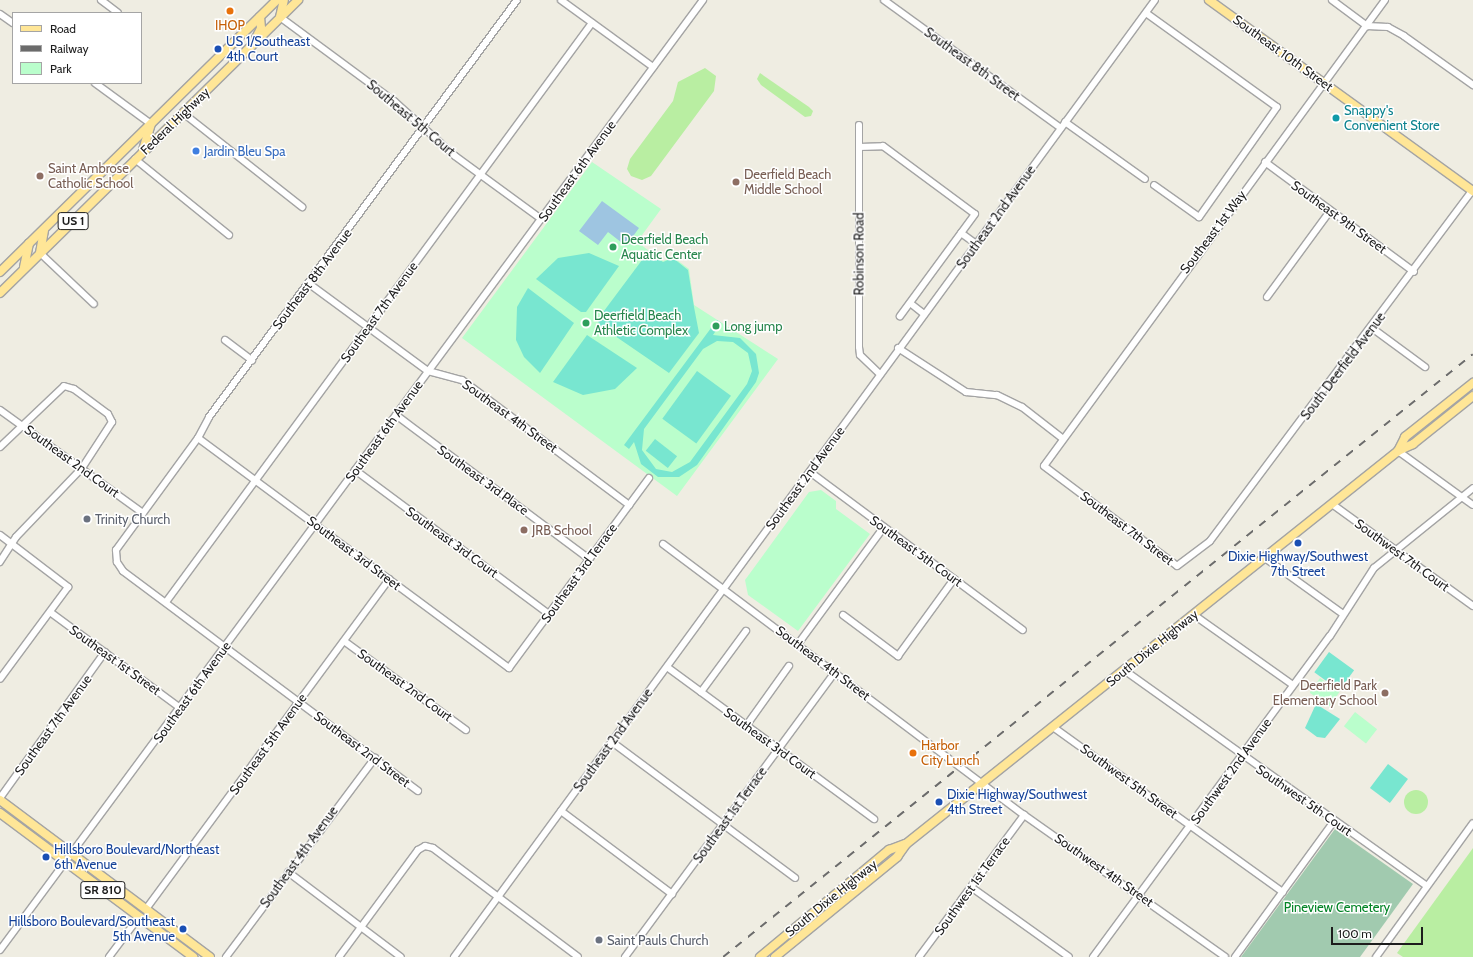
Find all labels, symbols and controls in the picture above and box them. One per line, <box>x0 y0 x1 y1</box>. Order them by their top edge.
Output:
marker: IHOP <box>225 6 235 16</box>
legend <box>12 12 142 84</box>
street label: Southeast 10th Street <box>1230 12 1336 94</box>
place label: IHOP <box>215 17 245 33</box>
text: Road <box>50 21 76 36</box>
street label: Southeast 8th Street <box>921 24 1023 104</box>
place label: US 1/Southeast 4th Court <box>226 34 310 65</box>
text: Railway <box>50 41 88 56</box>
marker: US 1/Southeast 4th Court <box>213 44 223 54</box>
text: Park <box>50 61 72 76</box>
street label: Southeast 5th Court <box>364 77 458 159</box>
street label: Federal Highway <box>137 84 213 158</box>
place label: Snappy's Convenient Store <box>1344 103 1440 134</box>
marker: Snappy's Convenient Store <box>1331 113 1341 123</box>
street label: Southeast 6th Avenue <box>535 117 619 225</box>
place label: Jardin Bleu Spa <box>204 143 286 159</box>
marker: Jardin Bleu Spa <box>191 146 201 156</box>
place label: Saint Ambrose Catholic School <box>48 161 133 192</box>
street label: Southeast 2nd Avenue <box>953 162 1039 272</box>
place label: Deerfield Beach Middle School <box>744 167 831 198</box>
marker: Saint Ambrose Catholic School <box>35 171 45 181</box>
marker: Deerfield Beach Middle School <box>731 177 741 187</box>
street label: Southeast 9th Street <box>1288 177 1390 257</box>
street label: Southeast 1st Way <box>1177 187 1249 277</box>
road number: US 1 <box>57 211 89 231</box>
street label: Robinson Road <box>851 213 867 295</box>
street label: Southeast 8th Avenue <box>269 226 355 332</box>
place label: Deerfield Beach Aquatic Center <box>621 232 708 263</box>
marker: Deerfield Beach Aquatic Center <box>608 242 618 252</box>
street label: Southeast 7th Avenue <box>337 259 421 365</box>
place label: Deerfield Beach Athletic Complex <box>594 308 688 339</box>
street label: South Deerfield Avenue <box>1297 309 1389 423</box>
marker: Deerfield Beach Athletic Complex <box>581 318 591 328</box>
place label: Long jump <box>724 318 782 334</box>
marker: Long jump <box>711 321 721 331</box>
street label: Southeast 4th Street <box>459 376 561 456</box>
street label: Southeast 6th Avenue <box>342 377 426 485</box>
street label: Southeast 2nd Court <box>22 421 122 501</box>
street label: Southeast 2nd Avenue <box>762 423 848 533</box>
street label: Southeast 3rd Place <box>434 442 532 518</box>
street label: Southeast 7th Street <box>1077 488 1177 568</box>
street label: Southeast 3rd Court <box>403 503 501 581</box>
place label: Trinity Church <box>95 511 170 527</box>
street label: Southeast 5th Court <box>867 512 965 590</box>
street label: Southeast 3rd Street <box>304 513 404 593</box>
marker: Trinity Church <box>82 514 92 524</box>
street label: Southwest 7th Court <box>1352 516 1452 594</box>
street label: Southeast 3rd Terrace <box>538 520 620 626</box>
place label: JRB School <box>532 522 592 538</box>
marker: JRB School <box>519 525 529 535</box>
marker: Dixie Highway/Southwest 7th Street <box>1293 538 1303 548</box>
place label: Dixie Highway/Southwest 7th Street <box>1228 549 1368 580</box>
street label: South Dixie Highway <box>1103 606 1201 690</box>
street label: Southeast 1st Street <box>66 622 164 698</box>
street label: Southeast 4th Street <box>773 623 873 703</box>
street label: Southeast 6th Avenue <box>150 638 234 746</box>
street label: Southeast 2nd Court <box>355 645 455 725</box>
street label: Southeast 7th Avenue <box>11 672 95 778</box>
place label: Deerfield Park Elementary School <box>1273 678 1377 709</box>
street label: Southeast 2nd Avenue <box>570 685 656 795</box>
marker: Deerfield Park Elementary School <box>1380 688 1390 698</box>
street label: Southeast 5th Avenue <box>226 690 310 798</box>
street label: Southeast 3rd Court <box>721 704 819 782</box>
street label: Southeast 2nd Street <box>311 708 413 790</box>
street label: Southwest 2nd Avenue <box>1187 715 1275 827</box>
place label: Harbor City Lunch <box>921 738 979 769</box>
street label: Southwest 5th Street <box>1077 740 1181 822</box>
marker: Harbor City Lunch <box>908 748 918 758</box>
street label: Southwest 5th Court <box>1253 761 1355 839</box>
street label: Southeast 1st Terrace <box>690 764 770 866</box>
place label: Dixie Highway/Southwest 4th Street <box>947 787 1087 818</box>
marker: Dixie Highway/Southwest 4th Street <box>934 797 944 807</box>
street label: Southeast 4th Avenue <box>257 803 341 911</box>
street label: Southwest 4th Street <box>1052 830 1156 910</box>
street label: Southwest 1st Terrace <box>931 834 1013 938</box>
place label: Hillsboro Boulevard/Northeast 6th Avenue <box>54 842 219 873</box>
marker: Hillsboro Boulevard/Northeast 6th Avenue <box>41 852 51 862</box>
street label: South Dixie Highway <box>782 856 880 940</box>
road number: SR 810 <box>80 880 126 900</box>
park label: Pineview Cemetery <box>1284 899 1390 915</box>
place label: Hillsboro Boulevard/Southeast 5th Avenue <box>8 914 175 945</box>
scale bar <box>1333 919 1425 945</box>
marker: Hillsboro Boulevard/Southeast 5th Avenue <box>178 924 188 934</box>
text: 100 m <box>1338 926 1372 941</box>
place label: Saint Pauls Church <box>607 932 708 948</box>
marker: Saint Pauls Church <box>594 935 604 945</box>

